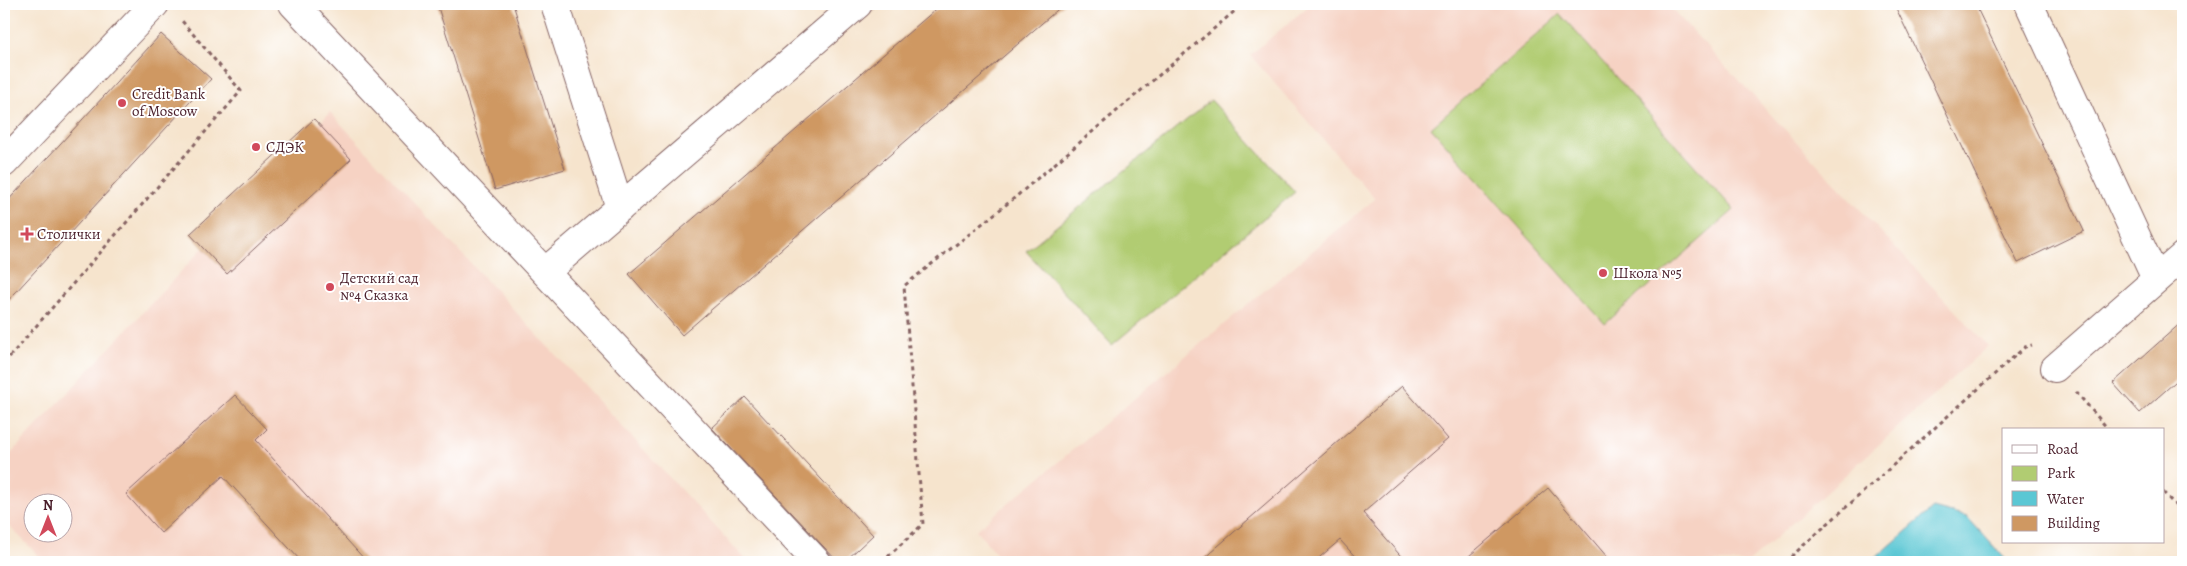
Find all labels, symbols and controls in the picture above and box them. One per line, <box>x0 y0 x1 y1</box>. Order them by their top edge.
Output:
place label: Credit Bank of Moscow <box>132 84 206 121</box>
marker: Credit Bank of Moscow <box>116 97 128 109</box>
place label: СДЭК <box>266 137 304 157</box>
marker: СДЭК <box>250 141 262 153</box>
place label: Столички <box>37 224 101 244</box>
marker: Столички <box>21 228 33 240</box>
place label: Школа №5 <box>1613 263 1682 283</box>
marker: Школа №5 <box>1597 267 1609 279</box>
place label: Детский сад №4 Сказка <box>340 268 419 305</box>
marker: Детский сад №4 Сказка <box>324 281 336 293</box>
legend <box>2002 428 2164 544</box>
text: Road <box>2047 439 2079 459</box>
text: Park <box>2047 463 2076 483</box>
text: Water <box>2046 489 2084 509</box>
north arrow <box>22 494 72 544</box>
text: N <box>43 496 53 515</box>
text: Building <box>2047 513 2100 533</box>

